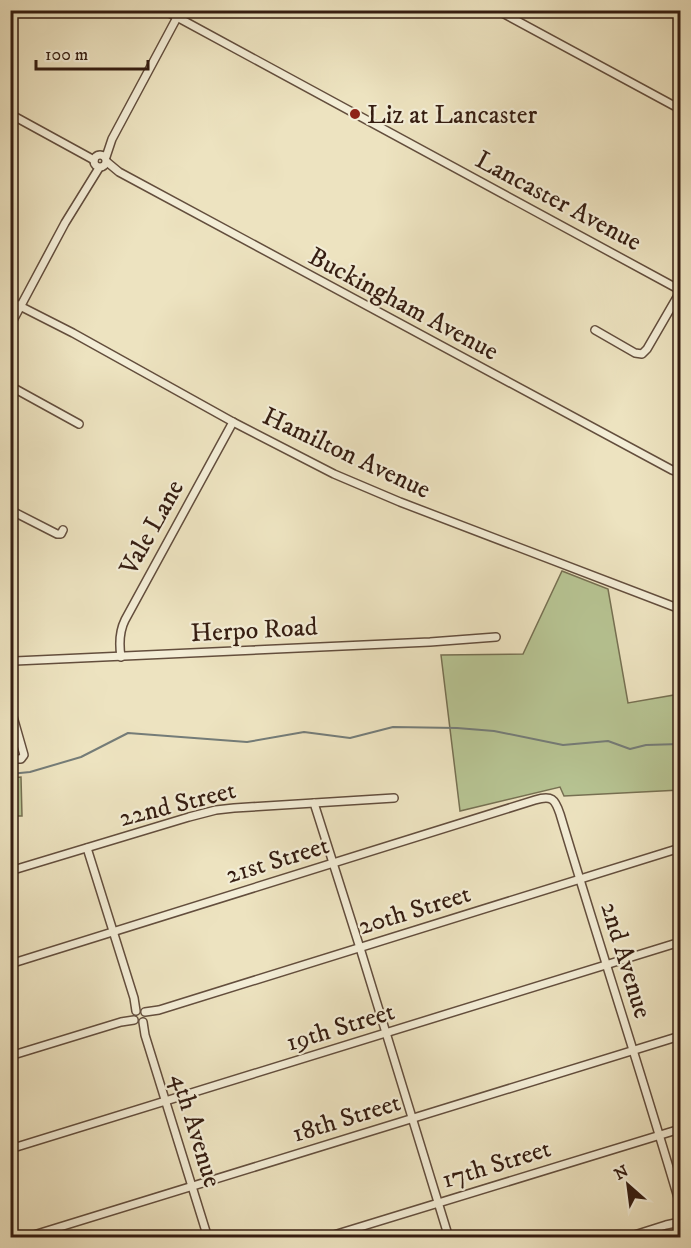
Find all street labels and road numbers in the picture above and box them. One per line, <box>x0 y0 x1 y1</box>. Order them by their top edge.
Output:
street label: Lancaster Avenue <box>470 144 647 259</box>
street label: Buckingham Avenue <box>302 240 504 368</box>
street label: Hamilton Avenue <box>257 400 436 507</box>
street label: Vale Lane <box>112 474 192 582</box>
street label: Herpo Road <box>190 611 318 650</box>
street label: 22nd Street <box>116 774 239 835</box>
street label: 21st Street <box>222 829 333 892</box>
street label: 20th Street <box>354 878 475 943</box>
street label: 2nd Avenue <box>592 898 659 1023</box>
street label: 19th Street <box>282 995 399 1060</box>
street label: 4th Avenue <box>163 1069 229 1191</box>
street label: 18th Street <box>288 1086 405 1151</box>
street label: 17th Street <box>438 1132 555 1197</box>

